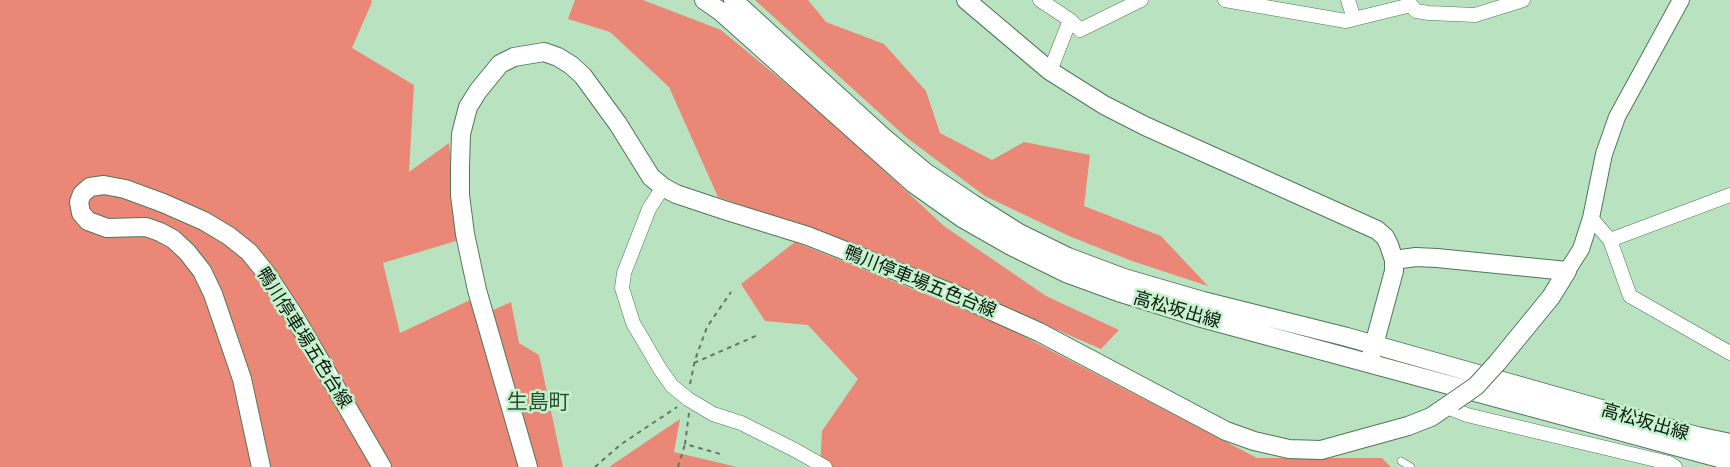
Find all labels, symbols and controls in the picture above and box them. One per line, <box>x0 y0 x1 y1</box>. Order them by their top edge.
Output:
street label: 鴨川停車場五色台線 <box>841 242 999 322</box>
street label: 鴨川停車場五色台線 <box>252 264 356 412</box>
street label: 高松坂出線 <box>1131 287 1223 333</box>
district label: 生島町 <box>507 390 569 416</box>
street label: 高松坂出線 <box>1599 399 1691 445</box>

